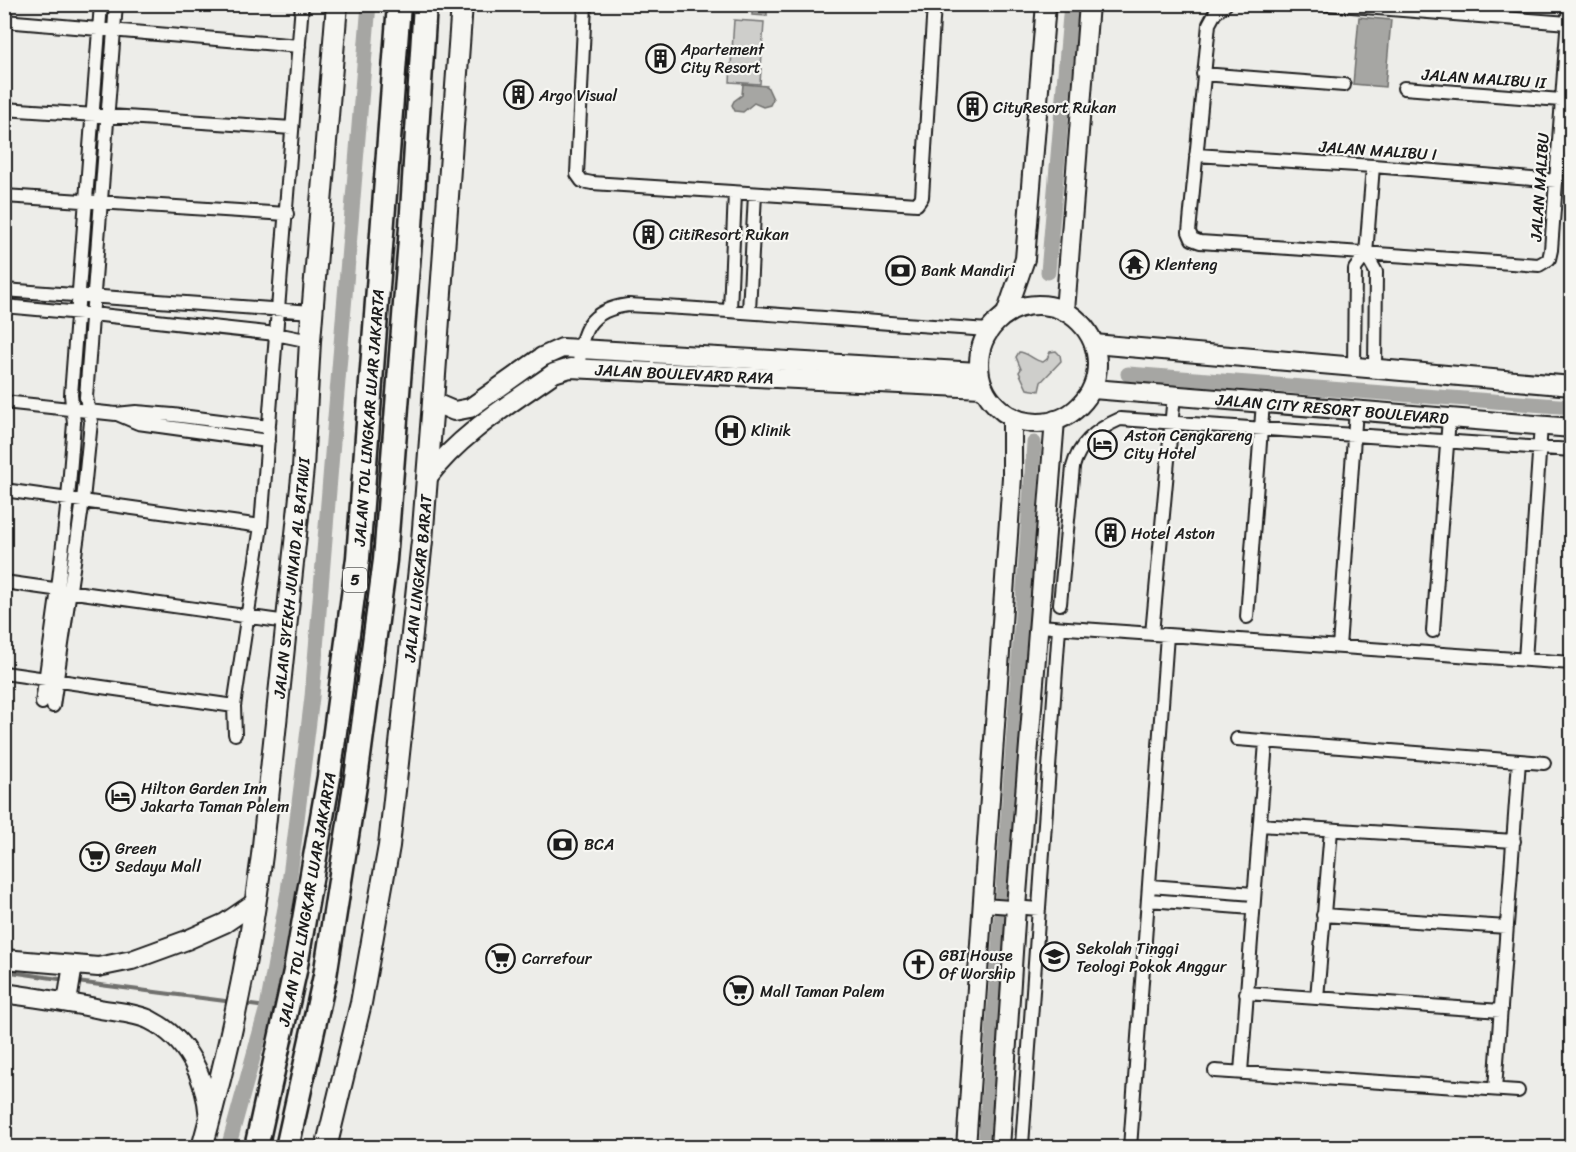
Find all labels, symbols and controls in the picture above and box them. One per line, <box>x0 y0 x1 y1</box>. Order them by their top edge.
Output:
place label: Apartement City Resort <box>680 35 765 82</box>
building icon: Apartement City Resort <box>644 42 676 74</box>
street label: JALAN MALIBU II <box>1420 60 1549 97</box>
building icon: Argo Visual <box>502 79 534 111</box>
place label: Argo Visual <box>538 81 618 110</box>
building icon: CityResort Rukan <box>956 91 988 123</box>
place label: CityResort Rukan <box>993 93 1117 122</box>
street label: JALAN MALIBU <box>1521 131 1558 243</box>
street label: JALAN MALIBU I <box>1317 132 1438 169</box>
building icon: CitiResort Rukan <box>632 218 664 250</box>
place label: CitiResort Rukan <box>669 220 789 249</box>
temple icon: Klenteng <box>1118 248 1150 280</box>
place label: Klenteng <box>1155 250 1218 279</box>
bank icon: Bank Mandiri <box>884 254 916 286</box>
place label: Bank Mandiri <box>921 256 1015 285</box>
street label: JALAN TOL LINGKAR LUAR JAKARTA <box>345 288 393 548</box>
street label: JALAN BOULEVARD RAYA <box>594 355 774 393</box>
street label: JALAN CITY RESORT BOULEVARD <box>1214 385 1450 433</box>
hospital icon: Klinik <box>714 414 746 446</box>
place label: Klinik <box>751 416 791 445</box>
place label: Aston Cengkareng City Hotel <box>1123 421 1253 468</box>
hotel icon: Aston Cengkareng City Hotel <box>1087 428 1119 460</box>
street label: JALAN SYEKH JUNAID AL BATAWI <box>265 455 319 701</box>
street label: JALAN LINGKAR BARAT <box>395 492 441 664</box>
building icon: Hotel Aston <box>1094 517 1126 549</box>
place label: Hotel Aston <box>1131 519 1215 548</box>
road number: 5 <box>343 568 367 592</box>
street label: JALAN TOL LINGKAR LUAR JAKARTA <box>269 770 345 1030</box>
place label: Hilton Garden Inn Jakarta Taman Palem <box>140 774 289 821</box>
hotel icon: Hilton Garden Inn Jakarta Taman Palem <box>104 781 136 813</box>
bank icon: BCA <box>547 828 579 860</box>
place label: BCA <box>584 830 615 859</box>
place label: Green Sedayu Mall <box>115 834 201 881</box>
supermarket icon: Green Sedayu Mall <box>78 841 110 873</box>
place label: Sekolah Tinggi Teologi Pokok Anggur <box>1076 934 1228 981</box>
place label: GBI House Of Worship <box>939 941 1016 988</box>
school or university icon: Sekolah Tinggi Teologi Pokok Anggur <box>1039 941 1071 973</box>
supermarket icon: Carrefour <box>485 942 517 974</box>
place label: Carrefour <box>522 944 593 973</box>
church icon: GBI House Of Worship <box>902 948 934 980</box>
supermarket icon: Mall Taman Palem <box>723 975 755 1007</box>
place label: Mall Taman Palem <box>760 977 885 1006</box>

